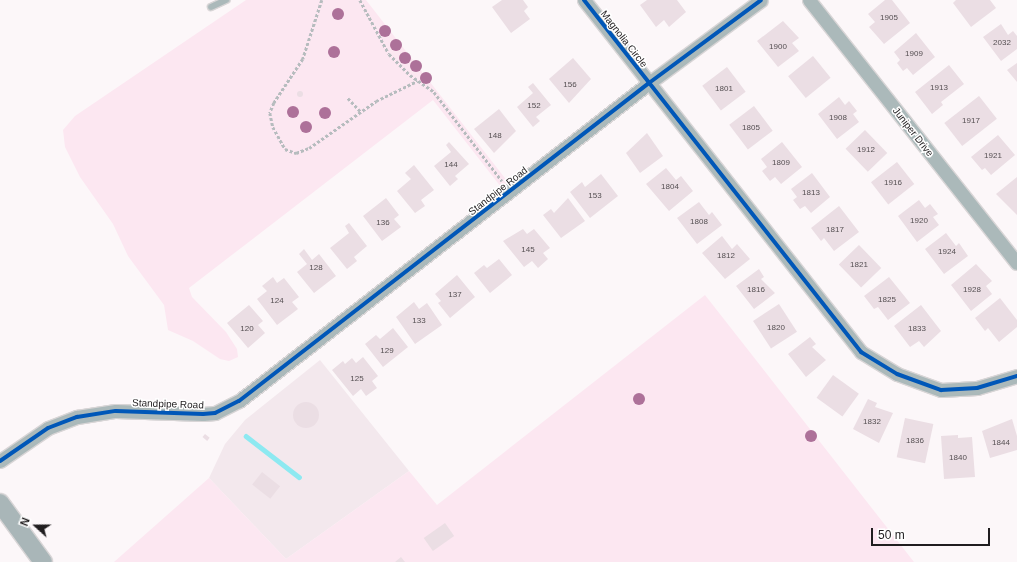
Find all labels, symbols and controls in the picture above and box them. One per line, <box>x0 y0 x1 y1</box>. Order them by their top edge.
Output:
street label: Magnolia Circle <box>598 8 650 70</box>
house number: 1905 <box>880 13 898 23</box>
house number: 2032 <box>993 38 1011 48</box>
house number: 1900 <box>769 42 787 52</box>
house number: 1909 <box>905 49 923 59</box>
house number: 156 <box>563 80 577 90</box>
house number: 1913 <box>930 83 948 93</box>
house number: 1801 <box>715 84 733 94</box>
house number: 152 <box>527 101 541 111</box>
street label: Juniper Drive <box>890 105 936 159</box>
house number: 1908 <box>829 113 847 123</box>
house number: 1917 <box>962 116 980 126</box>
house number: 1805 <box>742 123 760 133</box>
house number: 148 <box>488 131 502 141</box>
house number: 1912 <box>857 145 875 155</box>
house number: 1921 <box>984 151 1002 161</box>
house number: 1809 <box>772 158 790 168</box>
house number: 144 <box>444 160 458 170</box>
street label: Standpipe Road <box>466 164 530 218</box>
house number: 1916 <box>884 178 902 188</box>
house number: 1804 <box>661 182 679 192</box>
house number: 1813 <box>802 188 820 198</box>
house number: 153 <box>588 191 602 201</box>
house number: 1920 <box>910 216 928 226</box>
house number: 1808 <box>690 217 708 227</box>
house number: 136 <box>376 218 390 228</box>
house number: 1817 <box>826 225 844 235</box>
house number: 145 <box>521 245 535 255</box>
house number: 1924 <box>938 247 956 257</box>
house number: 1812 <box>717 251 735 261</box>
house number: 1821 <box>850 260 868 270</box>
house number: 128 <box>309 263 323 273</box>
house number: 1816 <box>747 285 765 295</box>
house number: 1928 <box>963 285 981 295</box>
house number: 137 <box>448 290 462 300</box>
house number: 1825 <box>878 295 896 305</box>
house number: 124 <box>270 296 284 306</box>
house number: 133 <box>412 316 426 326</box>
house number: 1820 <box>767 323 785 333</box>
house number: 120 <box>240 324 254 334</box>
house number: 1833 <box>908 324 926 334</box>
house number: 129 <box>380 346 394 356</box>
house number: 125 <box>350 374 364 384</box>
street label: Standpipe Road <box>132 397 204 411</box>
house number: 1832 <box>863 417 881 427</box>
house number: 1836 <box>906 436 924 446</box>
house number: 1844 <box>992 438 1010 448</box>
house number: 1840 <box>949 453 967 463</box>
north arrow <box>16 506 56 546</box>
text: N <box>18 516 32 528</box>
scale bar <box>873 520 992 546</box>
text: 50 m <box>878 528 905 542</box>

